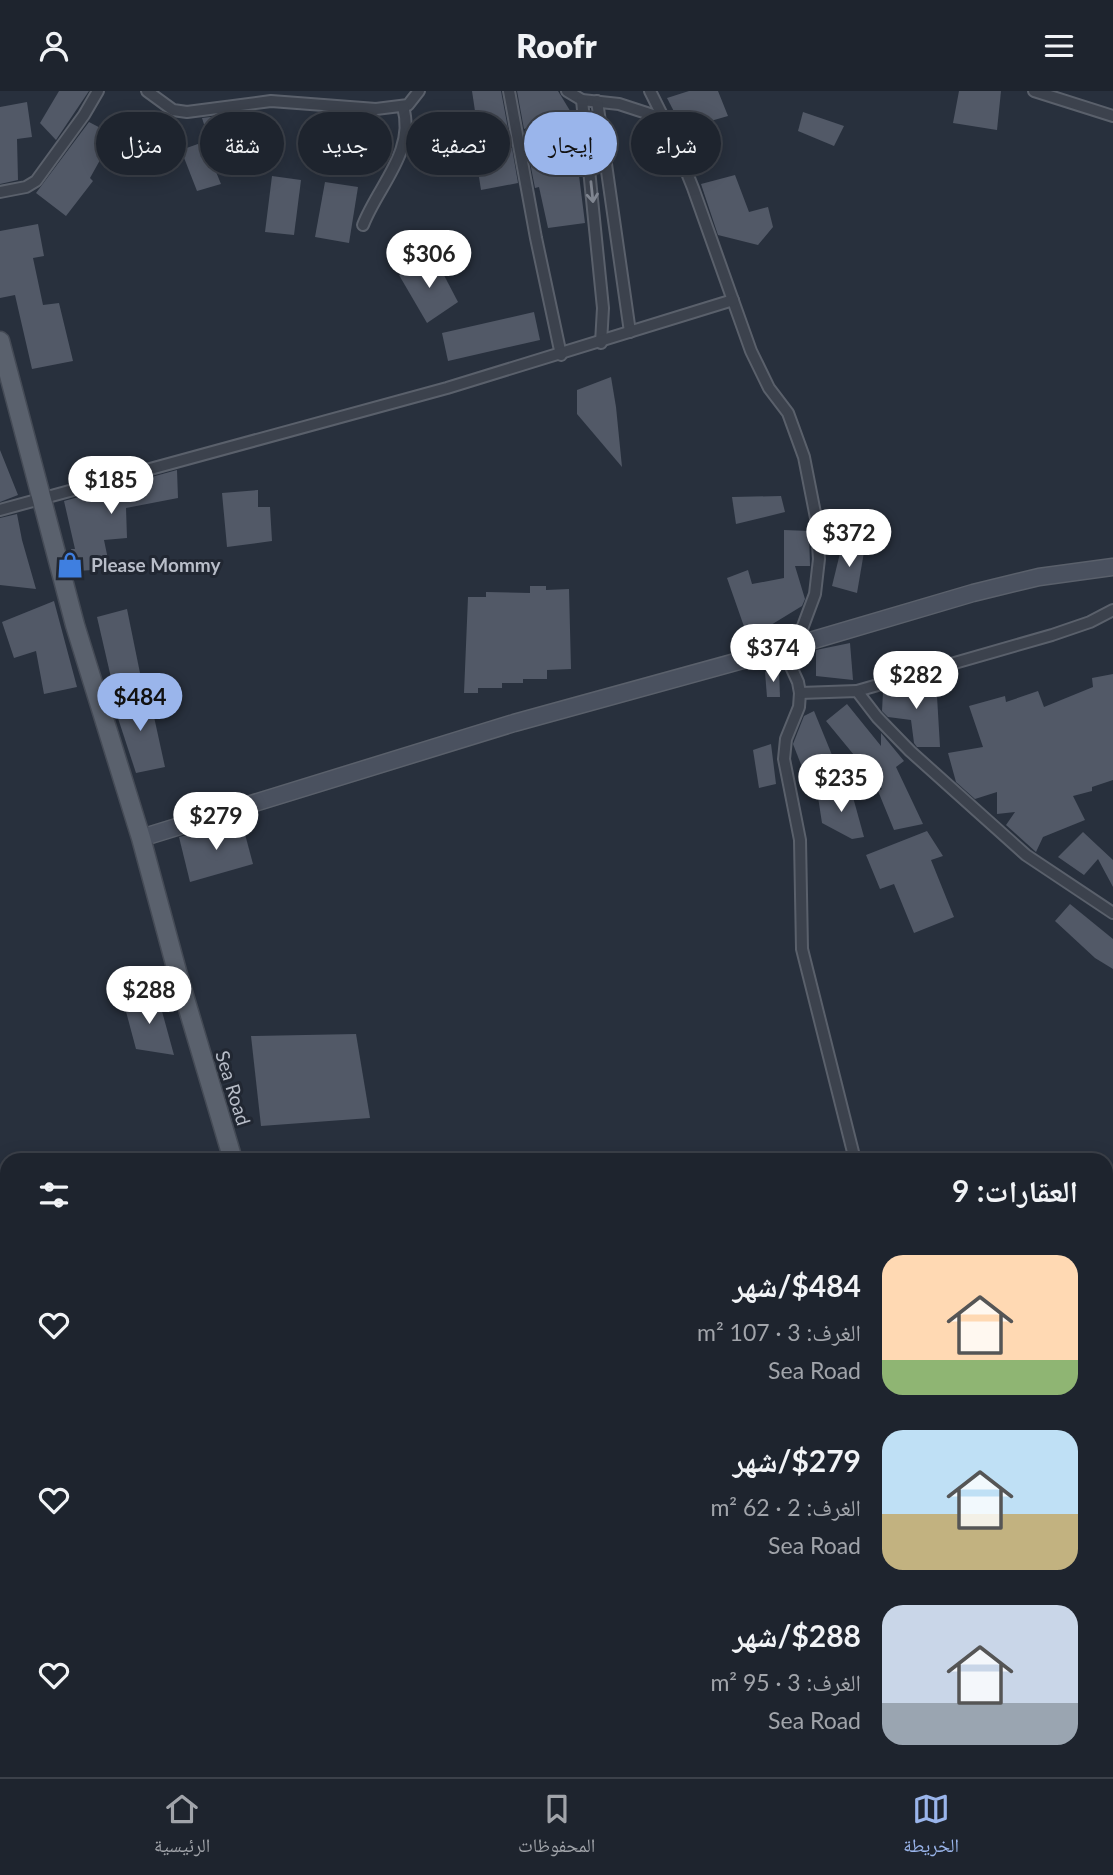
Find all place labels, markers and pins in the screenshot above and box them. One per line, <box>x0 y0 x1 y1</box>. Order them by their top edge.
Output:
pin: $306 <box>388 231 470 290</box>
pin: $185 <box>70 457 152 516</box>
pin: $372 <box>808 510 890 569</box>
shop icon: Please Mommy <box>55 550 85 580</box>
place label: Please Mommy <box>91 553 221 576</box>
pin: $374 <box>732 625 814 684</box>
pin: $282 <box>875 651 957 711</box>
pin: $484 <box>99 673 181 733</box>
pin: $235 <box>800 755 882 814</box>
pin: $279 <box>175 793 257 852</box>
pin: $288 <box>108 967 190 1026</box>

